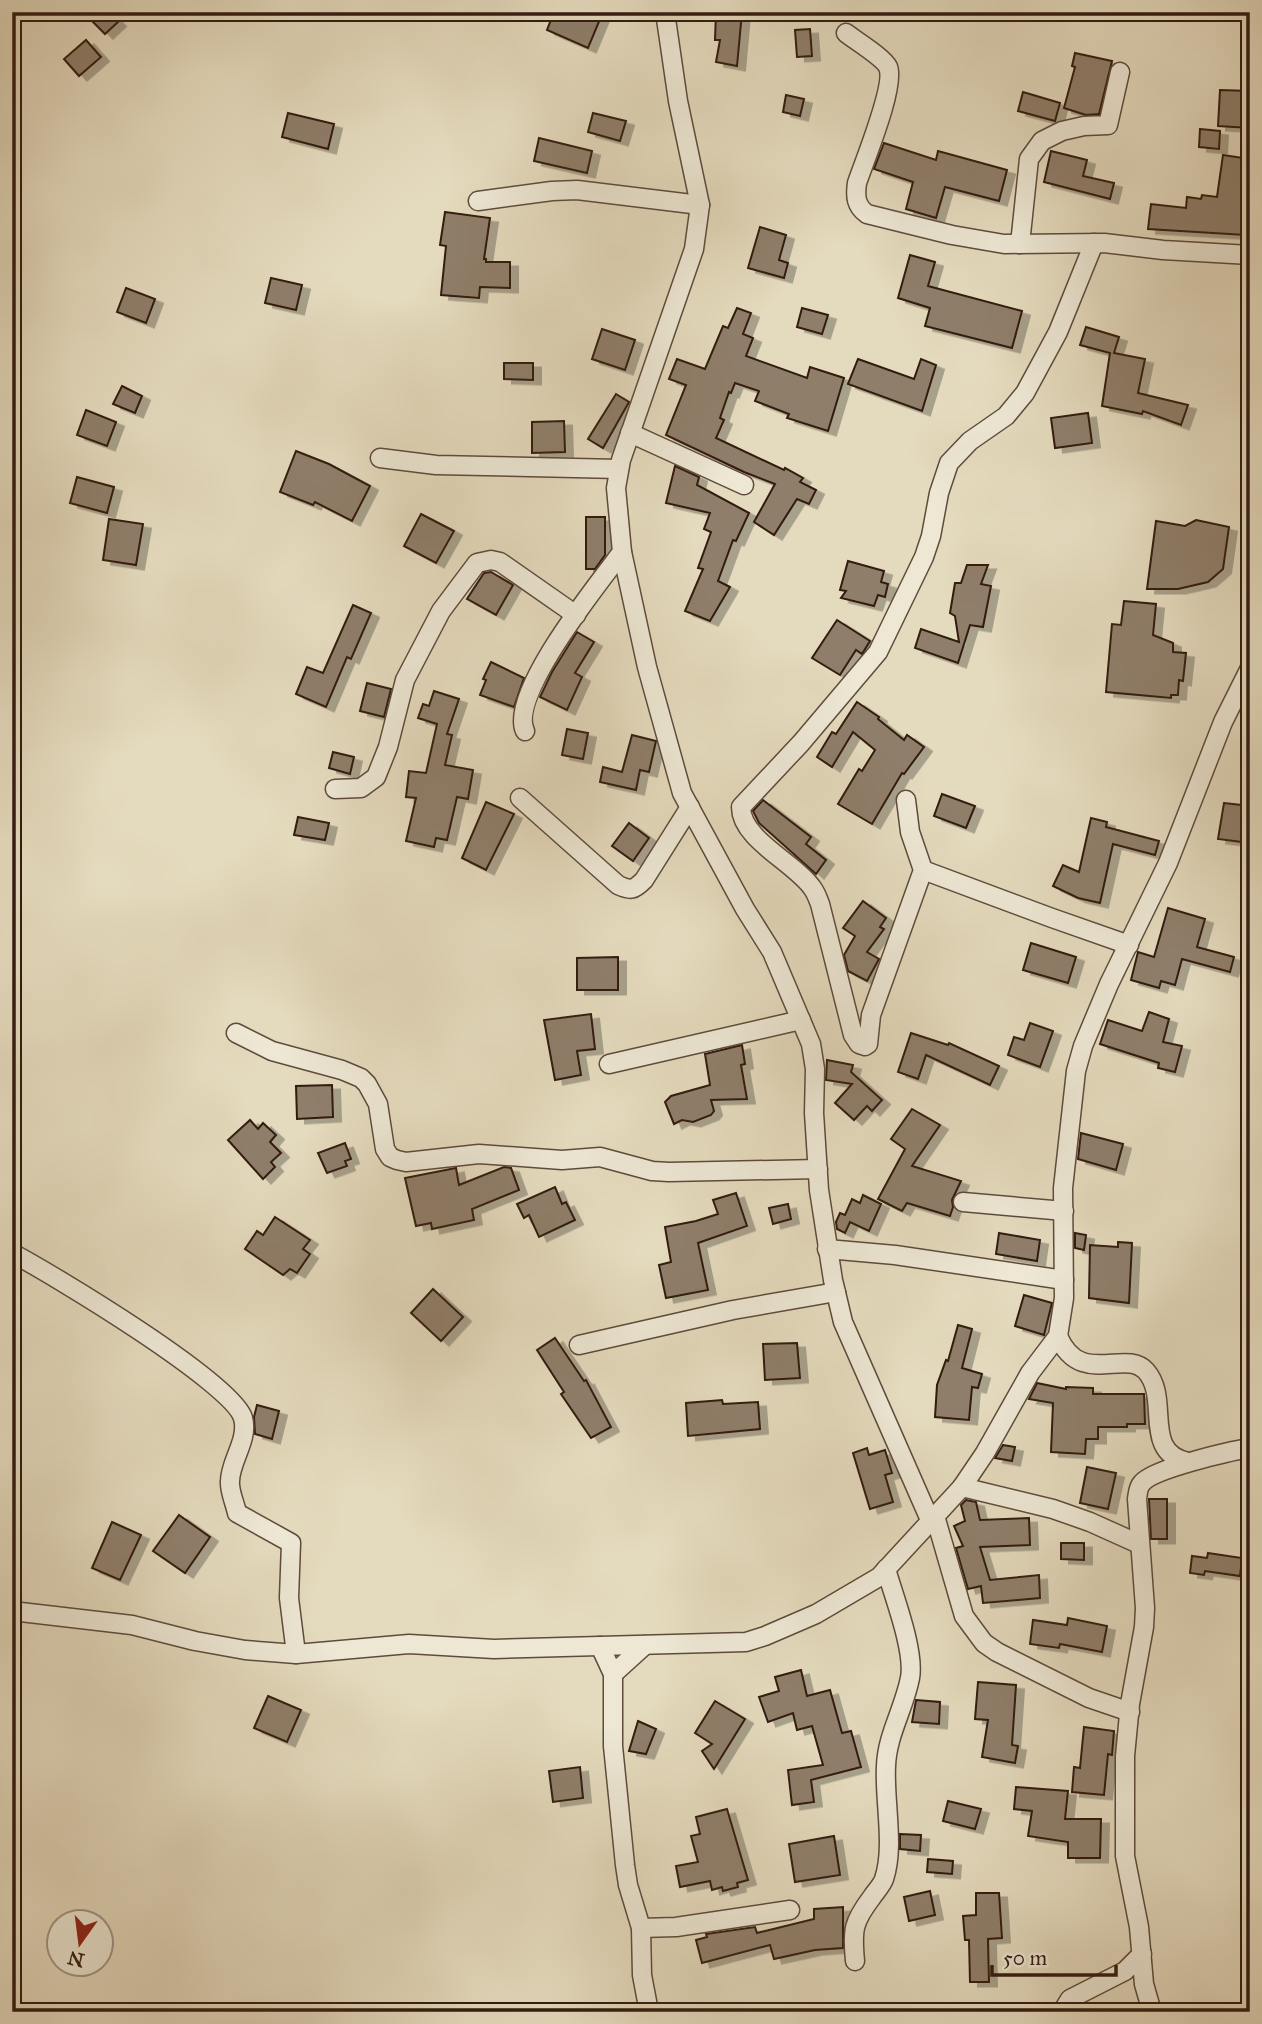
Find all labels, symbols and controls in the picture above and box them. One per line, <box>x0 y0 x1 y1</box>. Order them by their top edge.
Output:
north arrow <box>46 1909 116 1979</box>
scale bar <box>992 1933 1117 1977</box>
text: 50 m <box>1003 1945 1048 1971</box>
text: N <box>65 1946 87 1972</box>

